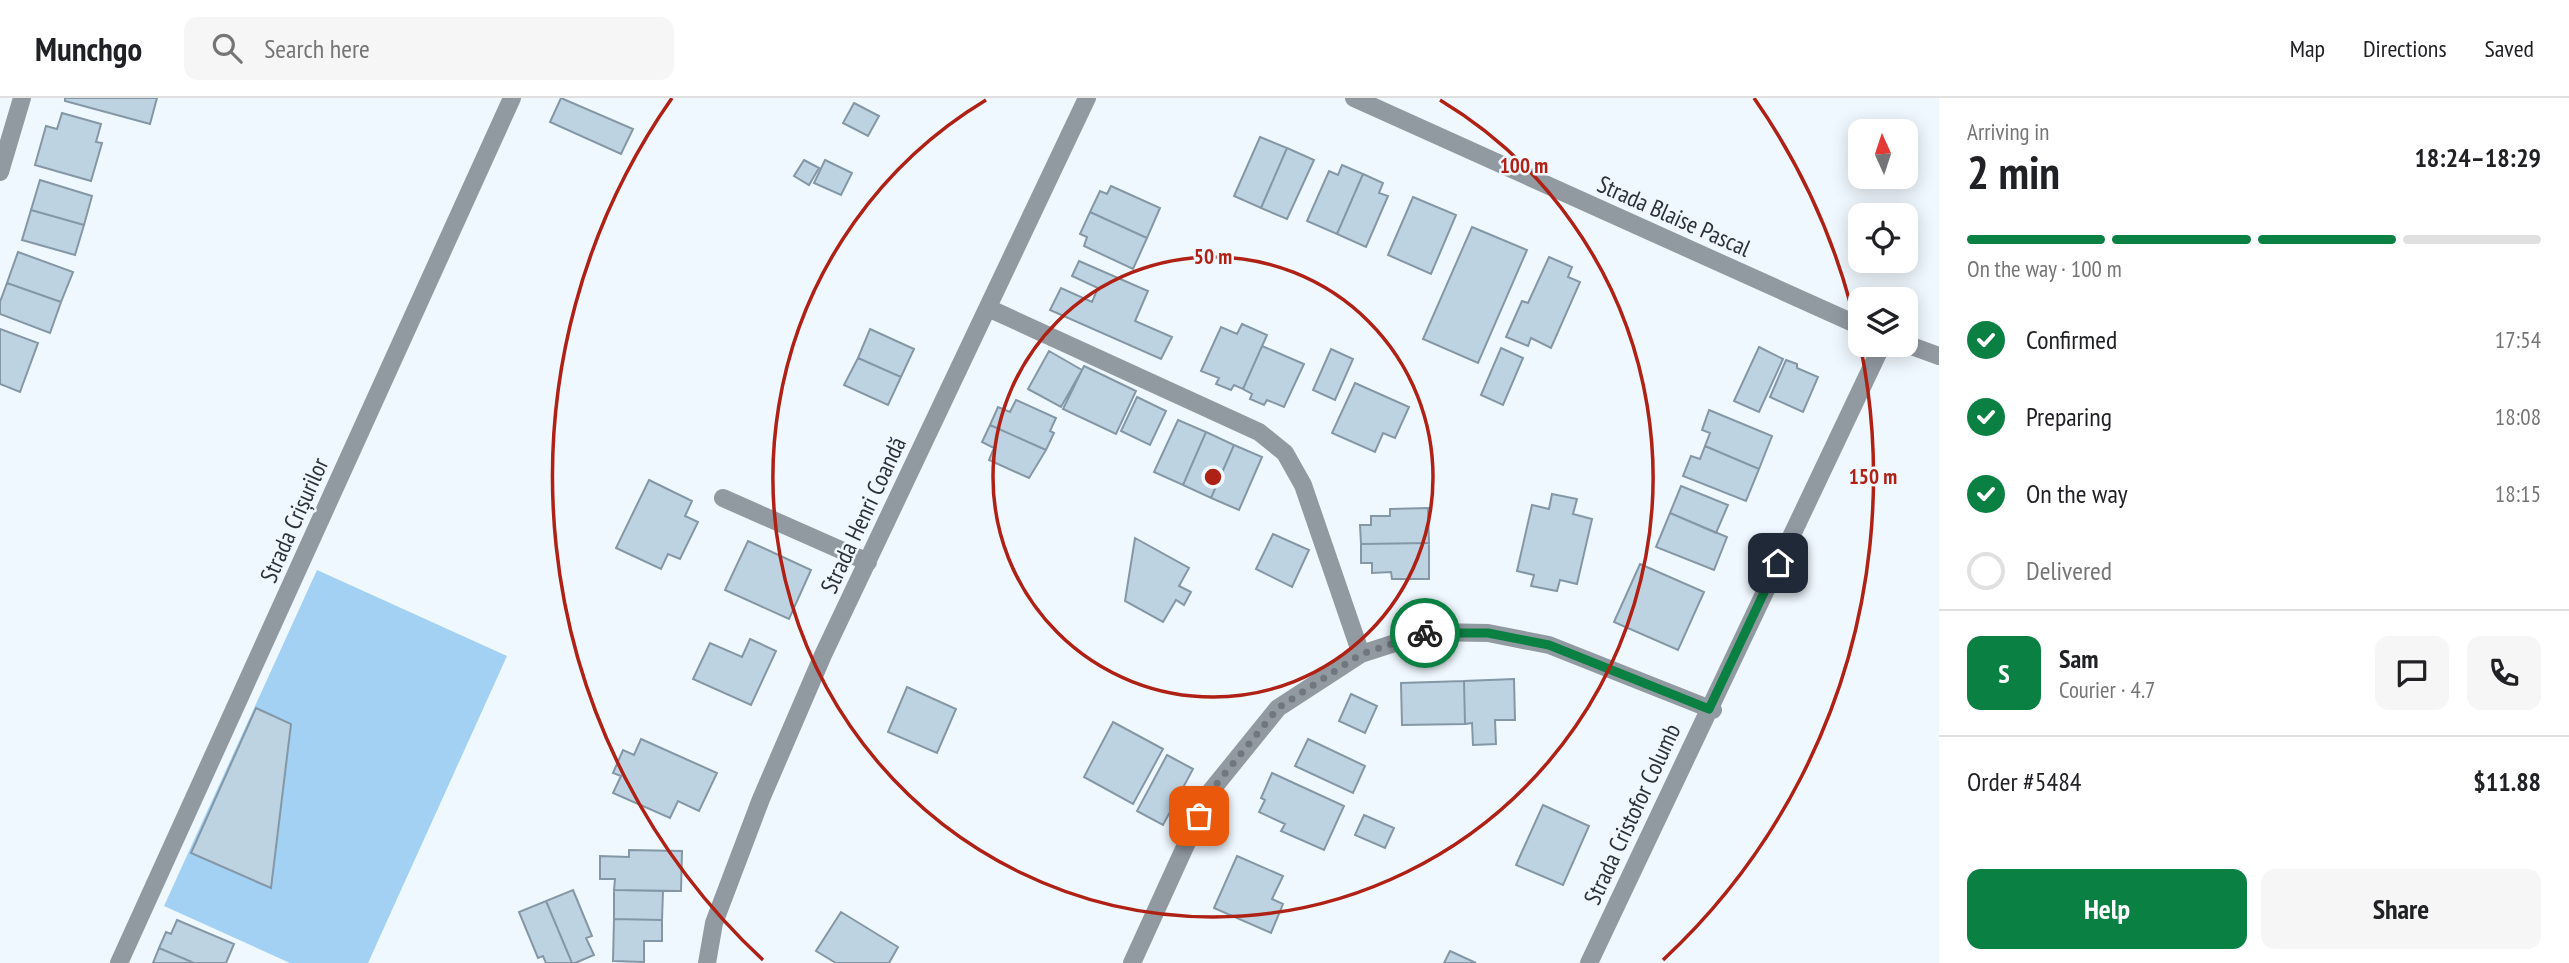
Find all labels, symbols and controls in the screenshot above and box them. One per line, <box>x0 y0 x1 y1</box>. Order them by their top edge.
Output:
search box <box>184 17 674 80</box>
text: Munchgo <box>35 27 142 70</box>
icon: search <box>208 29 246 67</box>
text: Search here <box>264 32 370 65</box>
text: Map <box>2290 33 2325 64</box>
text: Directions <box>2363 33 2447 64</box>
text: Saved <box>2485 33 2534 64</box>
text: Arriving in <box>1967 117 2049 146</box>
north arrow <box>1848 119 1918 189</box>
map controls <box>1848 119 1918 357</box>
text: 18:24–18:29 <box>2414 141 2541 174</box>
text: 2 min <box>1967 142 2060 202</box>
text: 100 m <box>1500 152 1548 179</box>
street label: Strada Blaise Pascal <box>1593 168 1756 264</box>
button: locate <box>1848 203 1918 273</box>
text: 50 m <box>1194 243 1232 270</box>
text: On the way · 100 m <box>1967 254 2122 283</box>
button: layers <box>1848 287 1918 357</box>
icon: check <box>1967 321 2005 359</box>
text: Confirmed <box>2026 323 2117 356</box>
text: 17:54 <box>2495 325 2541 354</box>
icon: check <box>1967 398 2005 436</box>
text: Preparing <box>2026 400 2112 433</box>
text: 18:08 <box>2495 402 2541 431</box>
street label: Strada Henri Coandă <box>813 432 913 598</box>
street label: Strada Crișurilor <box>253 452 335 587</box>
text: 150 m <box>1849 463 1897 490</box>
centre of rings <box>1201 465 1225 489</box>
icon: check <box>1967 475 2005 513</box>
text: On the way <box>2026 477 2128 510</box>
text: 18:15 <box>2495 479 2541 508</box>
pin <box>1748 533 1808 593</box>
icon: home <box>1759 544 1797 582</box>
text: Delivered <box>2026 554 2112 587</box>
courier <box>1390 598 1460 668</box>
icon: bike <box>1406 614 1444 652</box>
button: chat <box>2375 636 2449 710</box>
button: phone <box>2467 636 2541 710</box>
text: Sam <box>2059 642 2098 675</box>
text: S <box>1998 657 2010 690</box>
text: Courier · 4.7 <box>2059 675 2155 704</box>
street label: Strada Cristofor Columb <box>1577 719 1687 909</box>
text: Order #5484 <box>1967 765 2082 798</box>
text: $11.88 <box>2473 765 2541 798</box>
pin <box>1169 786 1229 846</box>
icon: bag <box>1180 797 1218 835</box>
button: Help <box>1967 869 2247 949</box>
button: Share <box>2261 869 2541 949</box>

